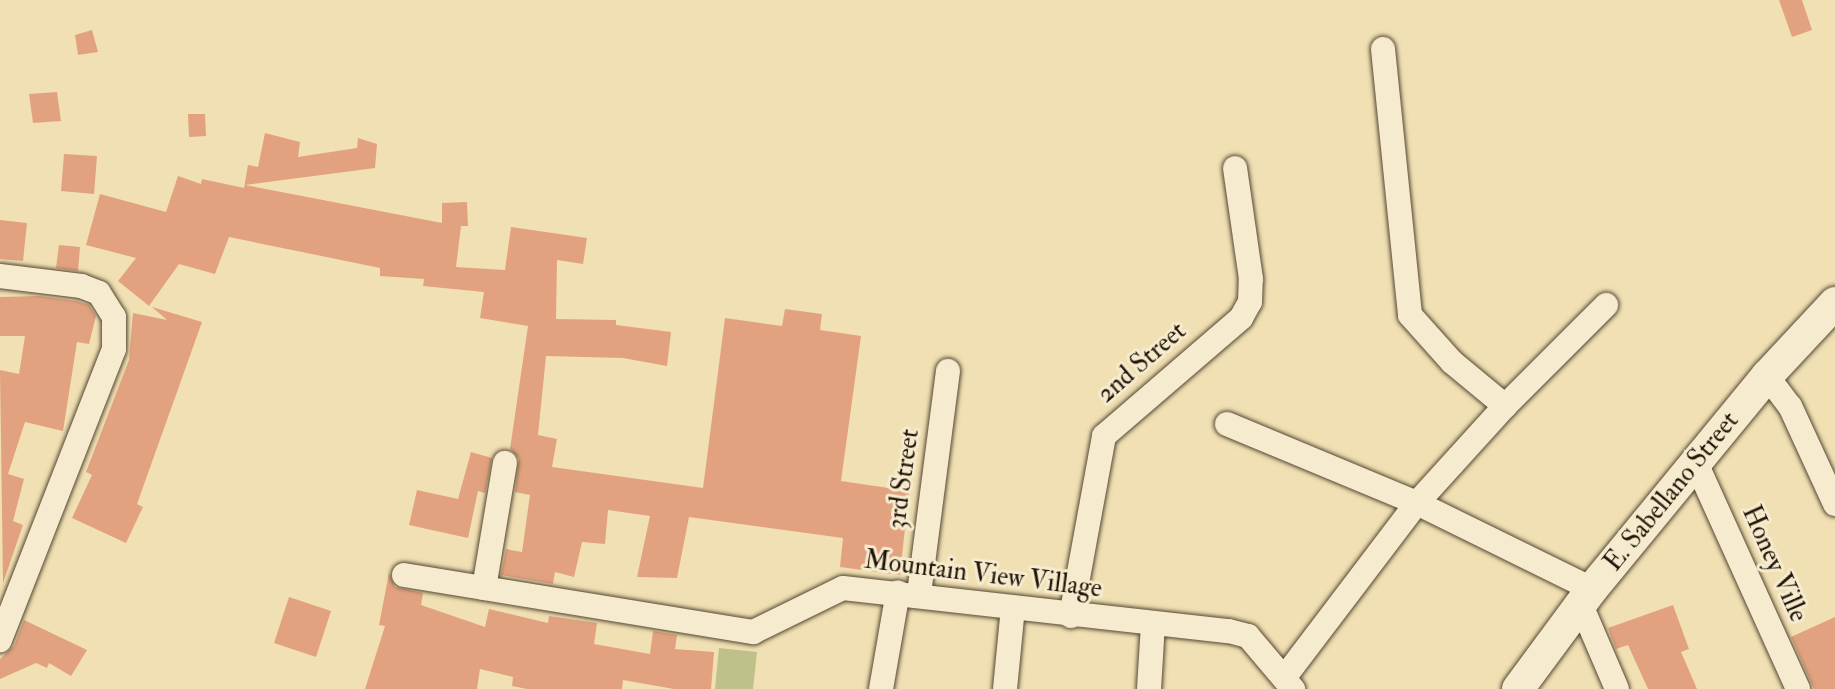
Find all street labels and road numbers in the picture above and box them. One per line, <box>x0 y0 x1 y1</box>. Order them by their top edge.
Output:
street label: 2nd Street <box>1091 316 1193 410</box>
street label: E. Sabellano Street <box>1598 406 1746 578</box>
street label: 3rd Street <box>882 427 926 531</box>
street label: Honey Ville <box>1735 501 1813 627</box>
street label: Mountain View Village <box>862 545 1104 605</box>

